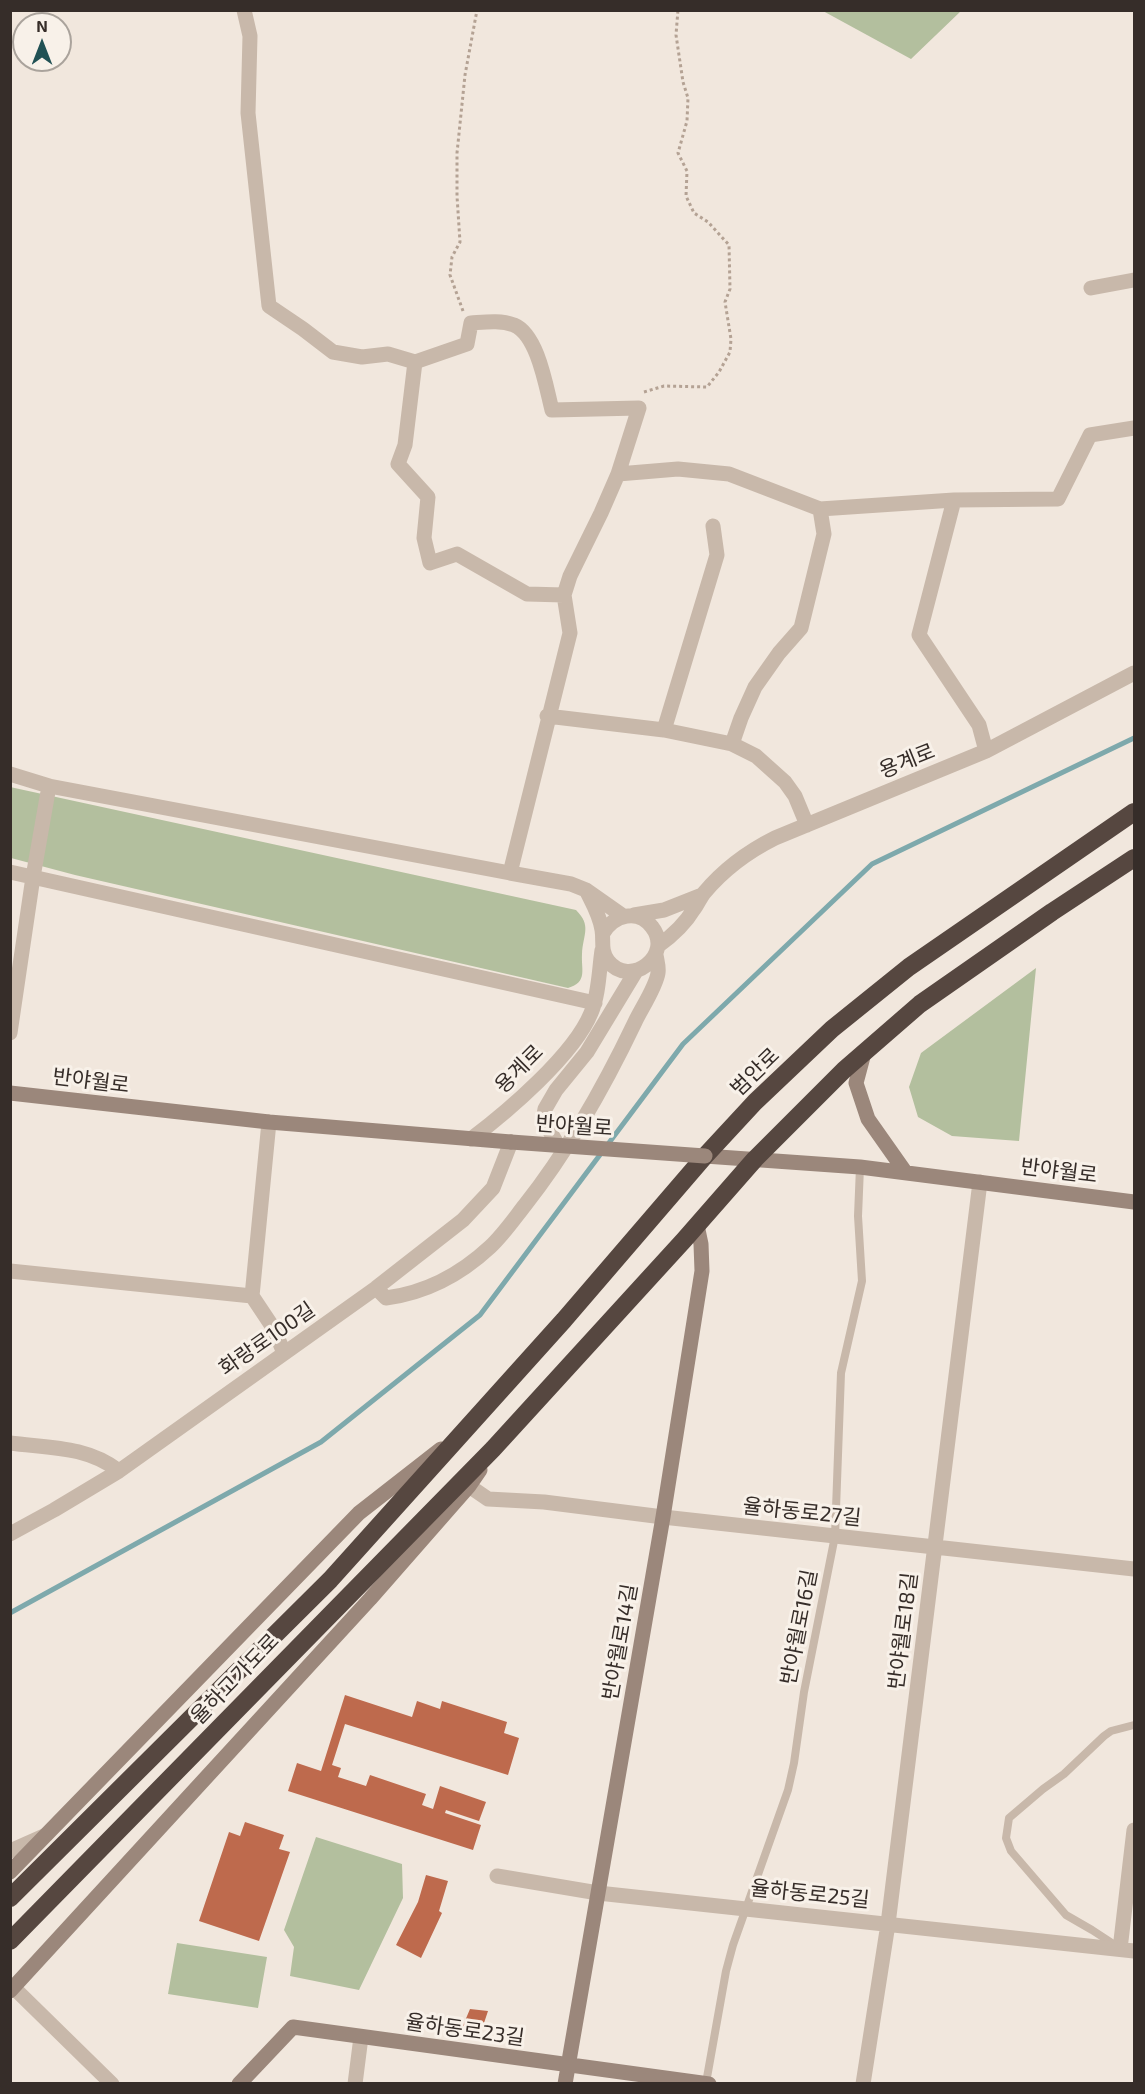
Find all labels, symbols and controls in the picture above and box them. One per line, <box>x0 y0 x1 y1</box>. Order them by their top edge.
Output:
north arrow <box>12 12 72 72</box>
text: N <box>36 16 48 35</box>
street label: 용계로 <box>875 738 939 784</box>
street label: 용계로 <box>490 1040 548 1098</box>
street label: 범안로 <box>725 1043 785 1101</box>
street label: 반야월로 <box>51 1064 131 1098</box>
street label: 반야월로 <box>535 1111 613 1141</box>
street label: 반야월로 <box>1019 1154 1099 1188</box>
street label: 화랑로100길 <box>214 1297 320 1381</box>
street label: 율하동로27길 <box>741 1493 863 1531</box>
street label: 반야월로16길 <box>775 1567 823 1687</box>
street label: 반야월로18길 <box>883 1571 923 1691</box>
street label: 반야월로14길 <box>597 1582 643 1702</box>
street label: 율하고가도로 <box>186 1629 284 1729</box>
street label: 율하동로25길 <box>749 1875 871 1913</box>
street label: 율하동로23길 <box>404 2009 526 2051</box>

